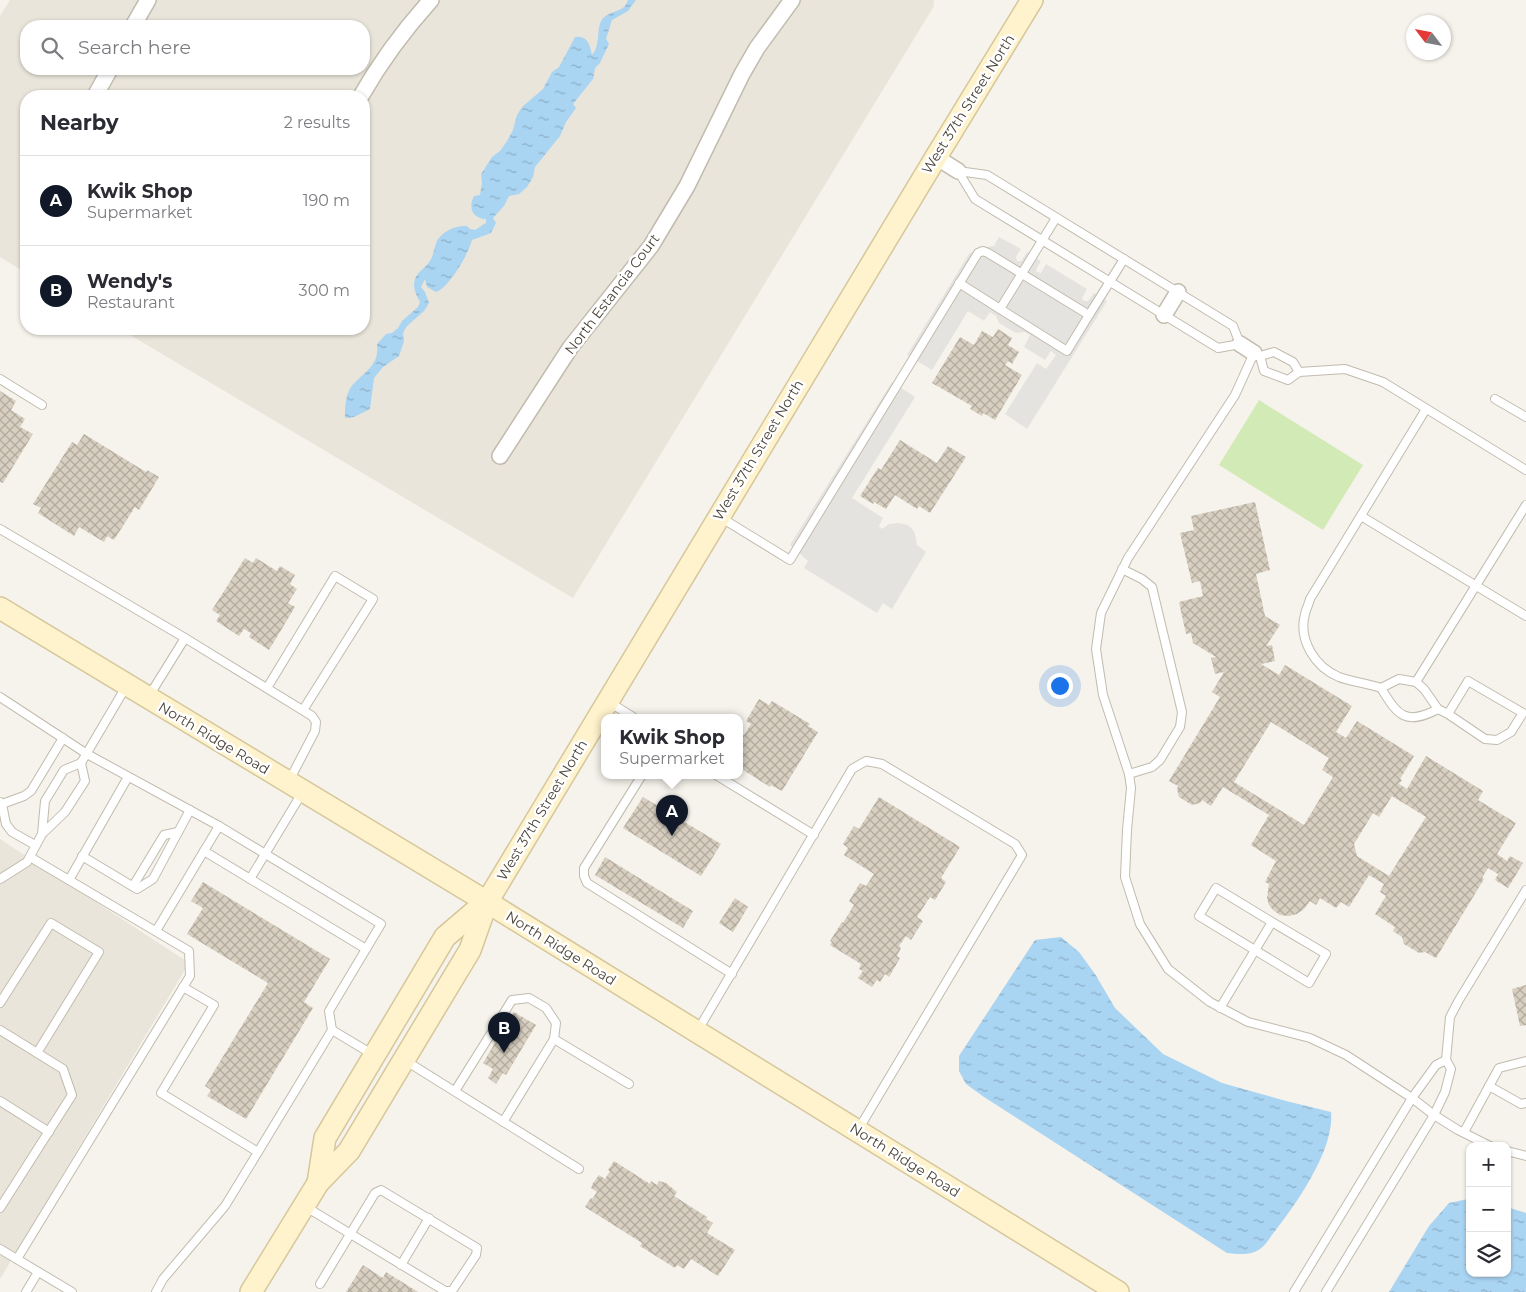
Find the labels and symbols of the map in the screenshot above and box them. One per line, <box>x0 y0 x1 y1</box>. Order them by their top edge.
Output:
north arrow <box>1406 15 1451 60</box>
street label: West 37th Street North <box>918 31 1018 177</box>
street label: North Estancia Court <box>561 230 664 358</box>
street label: West 37th Street North <box>709 376 807 524</box>
your location <box>1047 673 1073 699</box>
street label: North Ridge Road <box>155 698 273 778</box>
street label: West 37th Street North <box>493 736 591 884</box>
pin: A <box>656 795 688 836</box>
street label: North Ridge Road <box>503 907 619 989</box>
pin: B <box>488 1012 520 1053</box>
street label: North Ridge Road <box>847 1119 963 1201</box>

